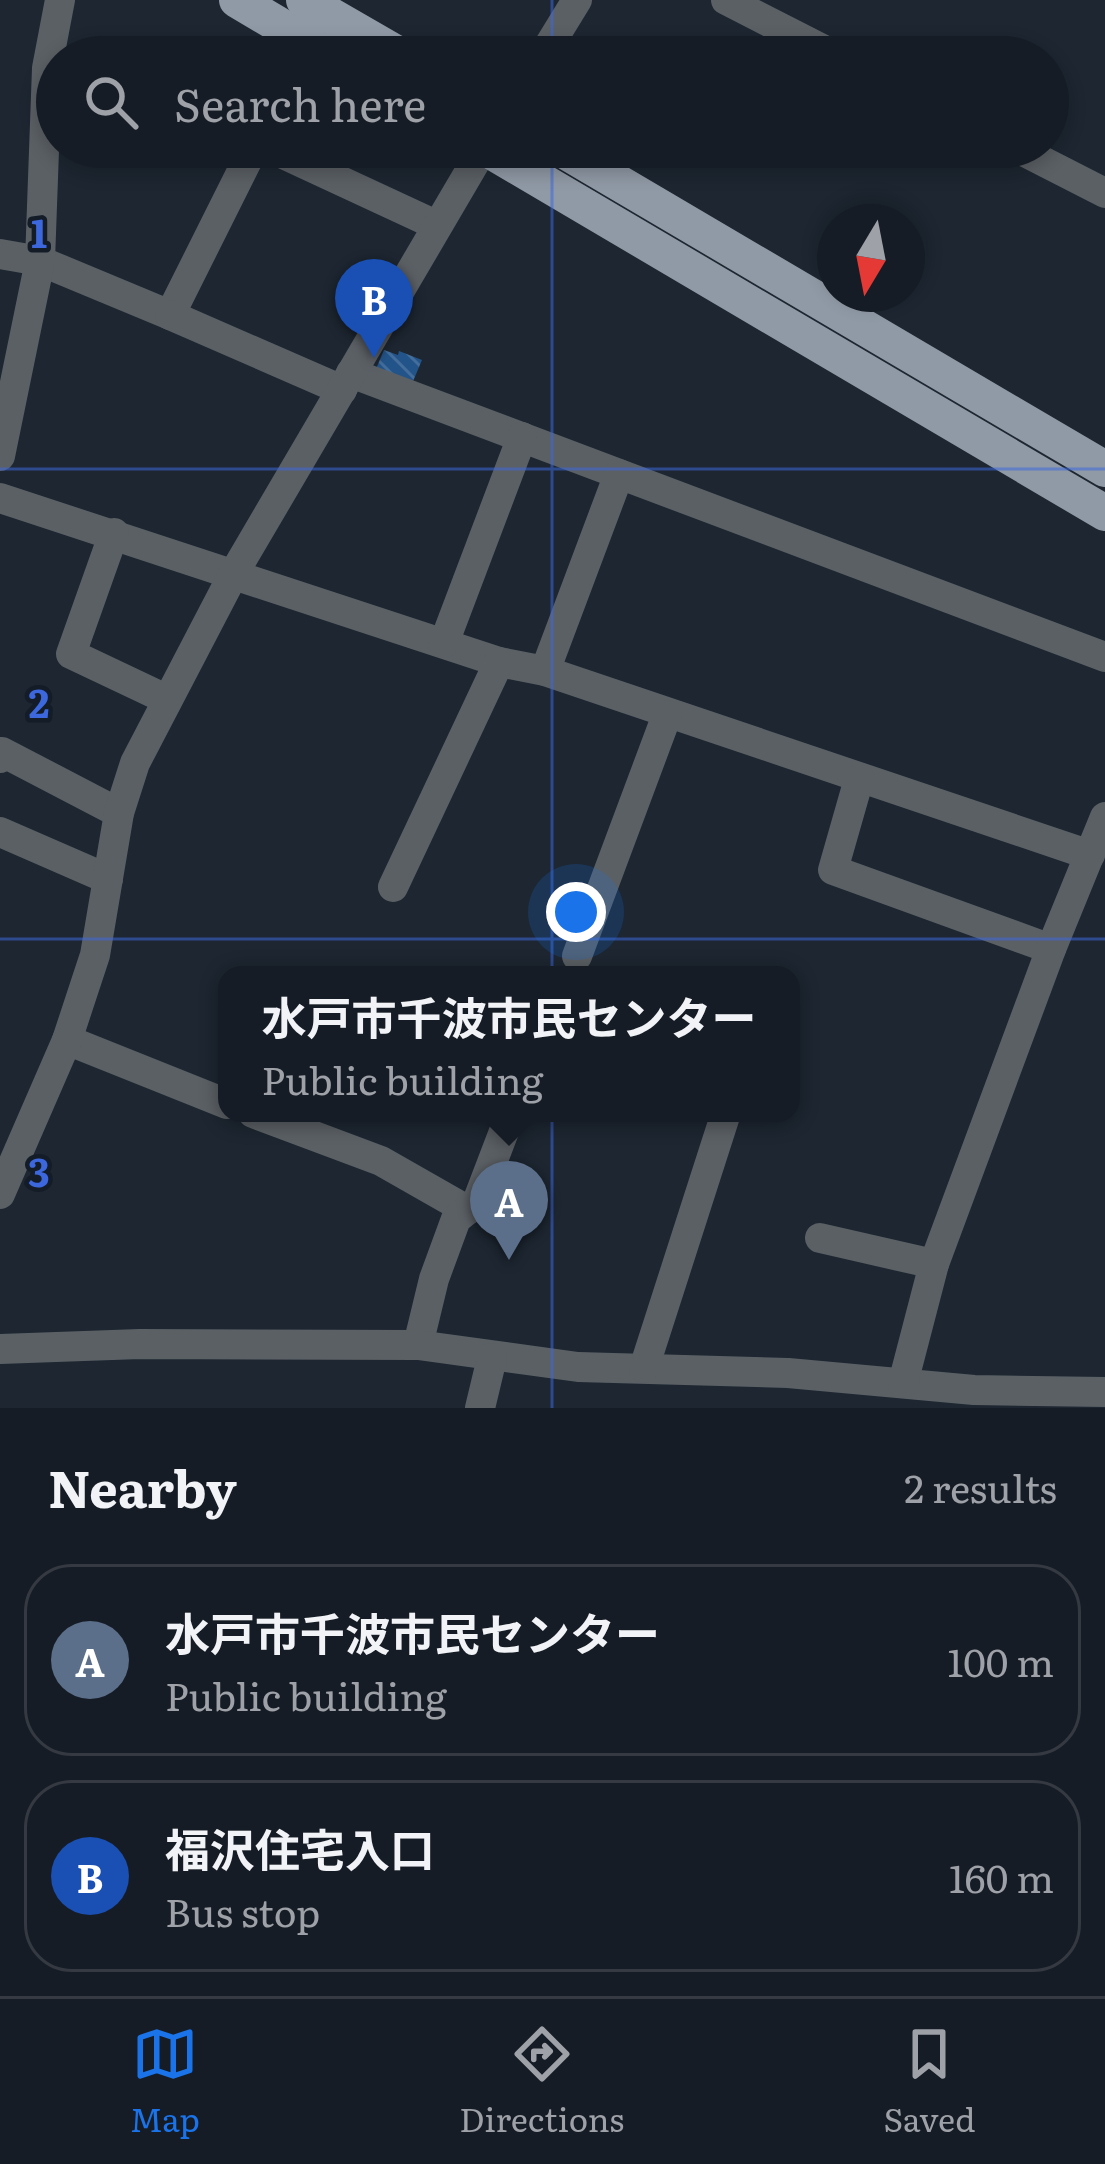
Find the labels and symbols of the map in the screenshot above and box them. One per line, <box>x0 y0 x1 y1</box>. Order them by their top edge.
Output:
text: 1 <box>31 202 47 260</box>
north arrow <box>817 204 925 312</box>
pin: B <box>335 259 413 358</box>
text: 2 <box>29 672 49 730</box>
your location <box>546 882 606 942</box>
text: 3 <box>28 1141 50 1199</box>
pin: A <box>470 1161 548 1260</box>

